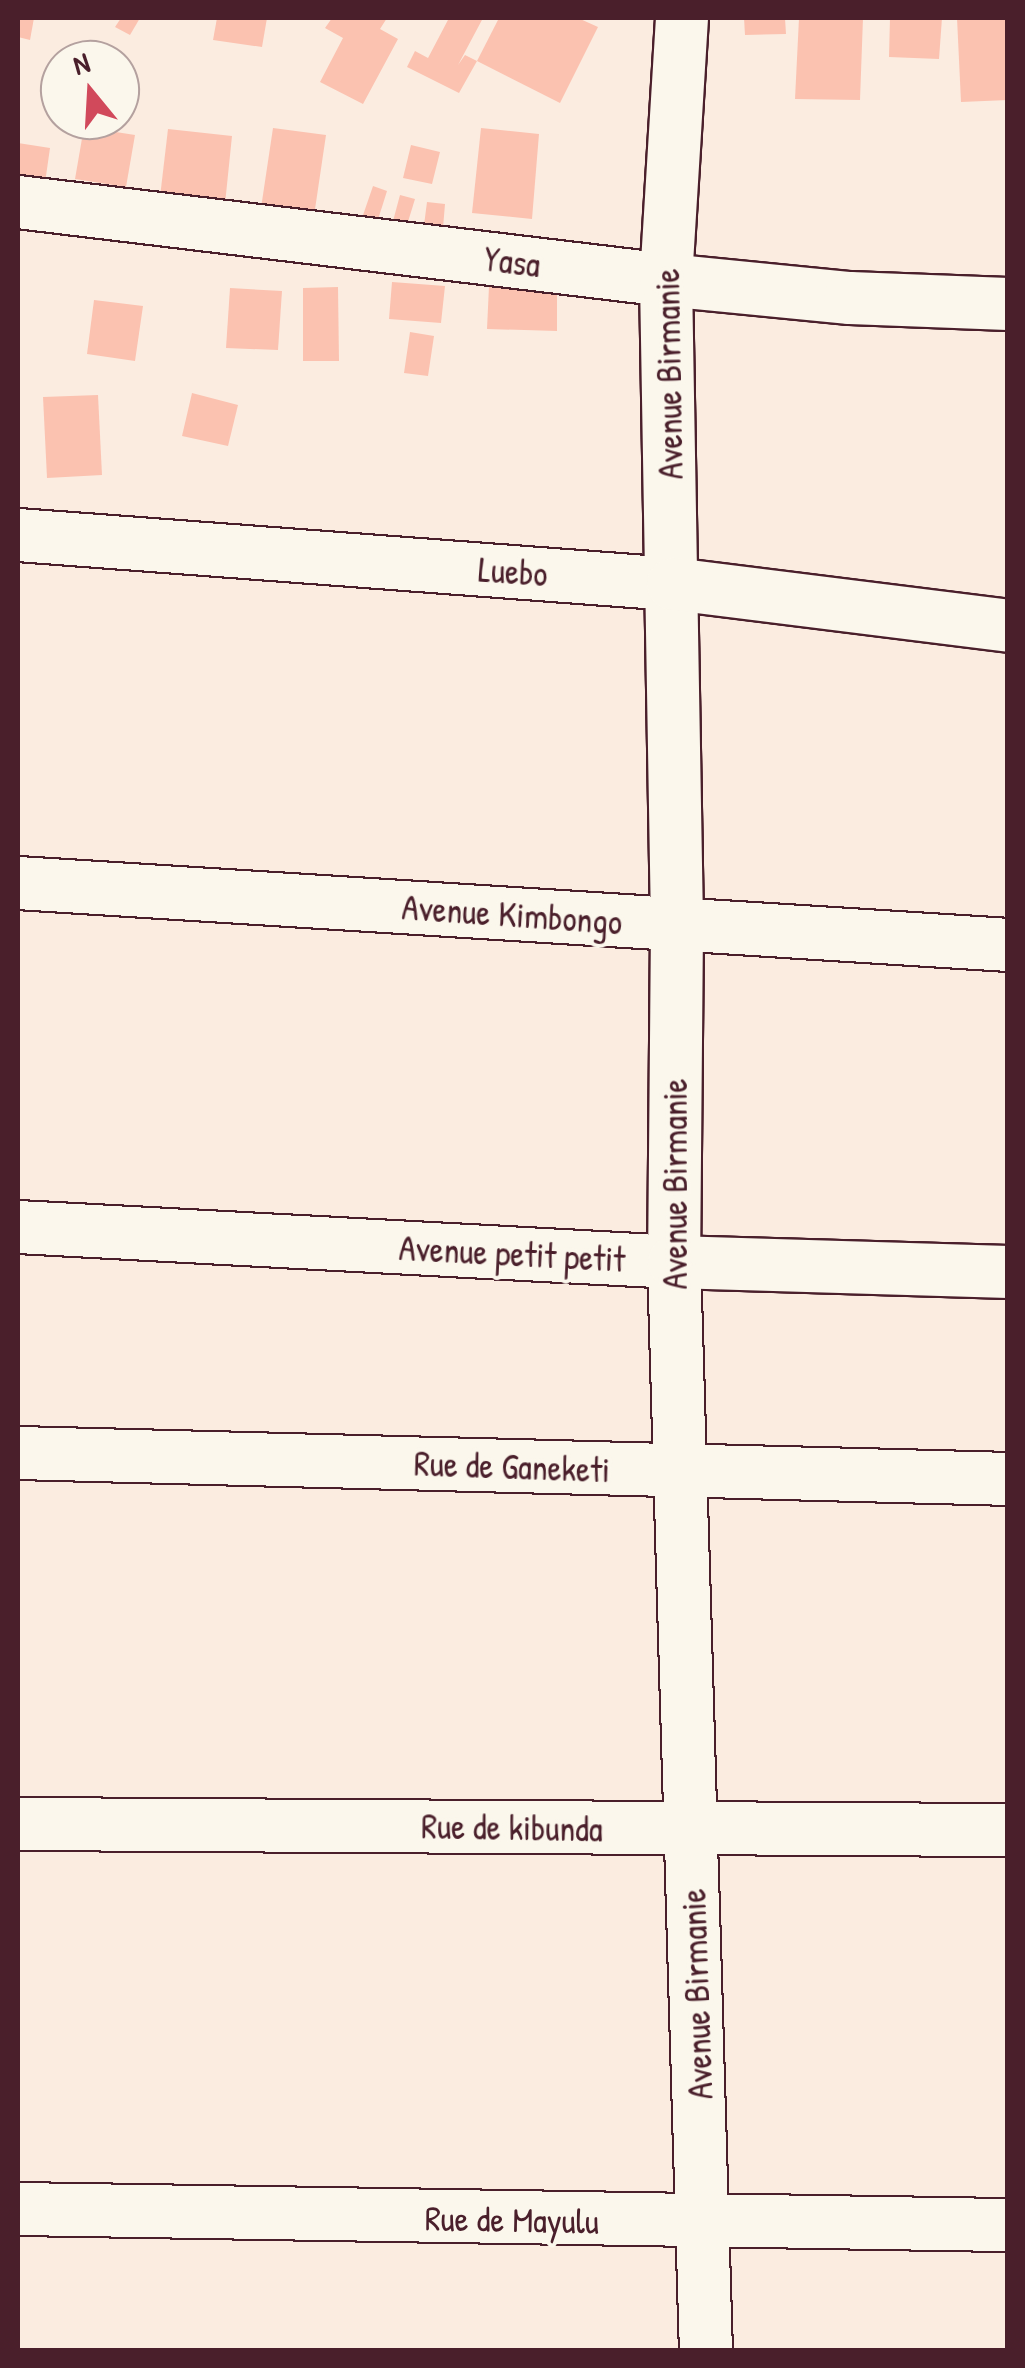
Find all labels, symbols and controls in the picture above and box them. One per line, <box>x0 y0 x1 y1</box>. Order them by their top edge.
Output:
north arrow <box>40 40 140 140</box>
text: N <box>68 43 94 84</box>
street label: Yasa <box>481 238 543 286</box>
street label: Avenue Birmanie <box>646 268 692 480</box>
street label: Luebo <box>477 549 549 595</box>
street label: Avenue Kimbongo <box>400 886 624 944</box>
street label: Avenue Birmanie <box>654 1079 696 1289</box>
street label: Avenue petit petit <box>398 1227 626 1281</box>
street label: Rue de Ganeketi <box>413 1443 611 1491</box>
street label: Rue de kibunda <box>421 1805 603 1851</box>
street label: Avenue Birmanie <box>672 1888 722 2100</box>
street label: Rue de Mayulu <box>425 2197 599 2243</box>

